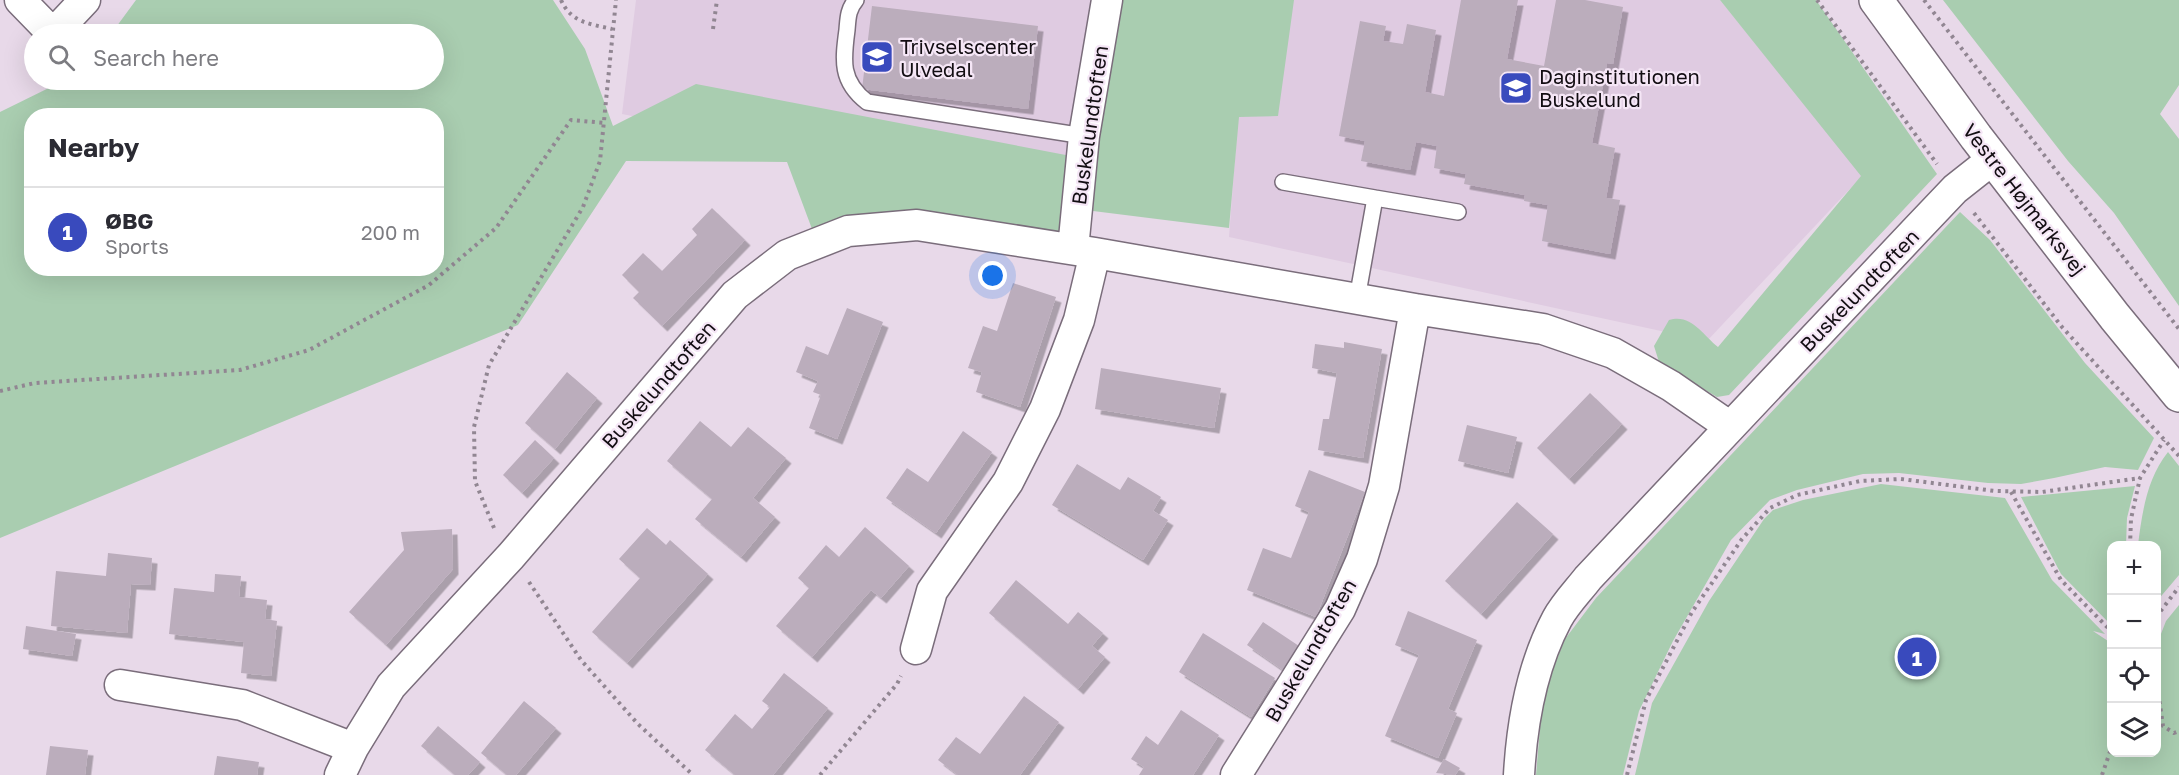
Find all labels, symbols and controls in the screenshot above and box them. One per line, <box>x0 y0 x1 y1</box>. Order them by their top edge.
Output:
search box <box>24 24 444 90</box>
place label: Trivselscenter Ulvedal <box>900 34 1036 81</box>
school or university icon: Trivselscenter Ulvedal <box>859 39 895 75</box>
icon: search <box>45 41 78 74</box>
text: Search here <box>93 44 219 71</box>
street label: Buskelundtoften <box>1066 44 1112 206</box>
place label: Daginstitutionen Buskelund <box>1539 64 1700 111</box>
school or university icon: Daginstitutionen Buskelund <box>1498 70 1534 106</box>
street label: Vestre Højmarksvej <box>1958 118 2092 280</box>
text: Nearby <box>48 132 139 163</box>
text: ØBG <box>105 207 154 234</box>
text: 1 <box>62 220 73 244</box>
text: 200 m <box>361 220 420 244</box>
street label: Buskelundtoften <box>1794 224 1924 356</box>
text: Sports <box>105 234 169 258</box>
your location <box>978 261 1007 290</box>
street label: Buskelundtoften <box>596 315 720 453</box>
map controls <box>2107 541 2161 757</box>
button: + <box>2107 541 2161 595</box>
street label: Buskelundtoften <box>1259 574 1361 726</box>
button: − <box>2107 595 2161 649</box>
pin: 1 <box>1898 634 1936 680</box>
button: locate <box>2107 649 2161 703</box>
button: layers <box>2107 703 2161 757</box>

